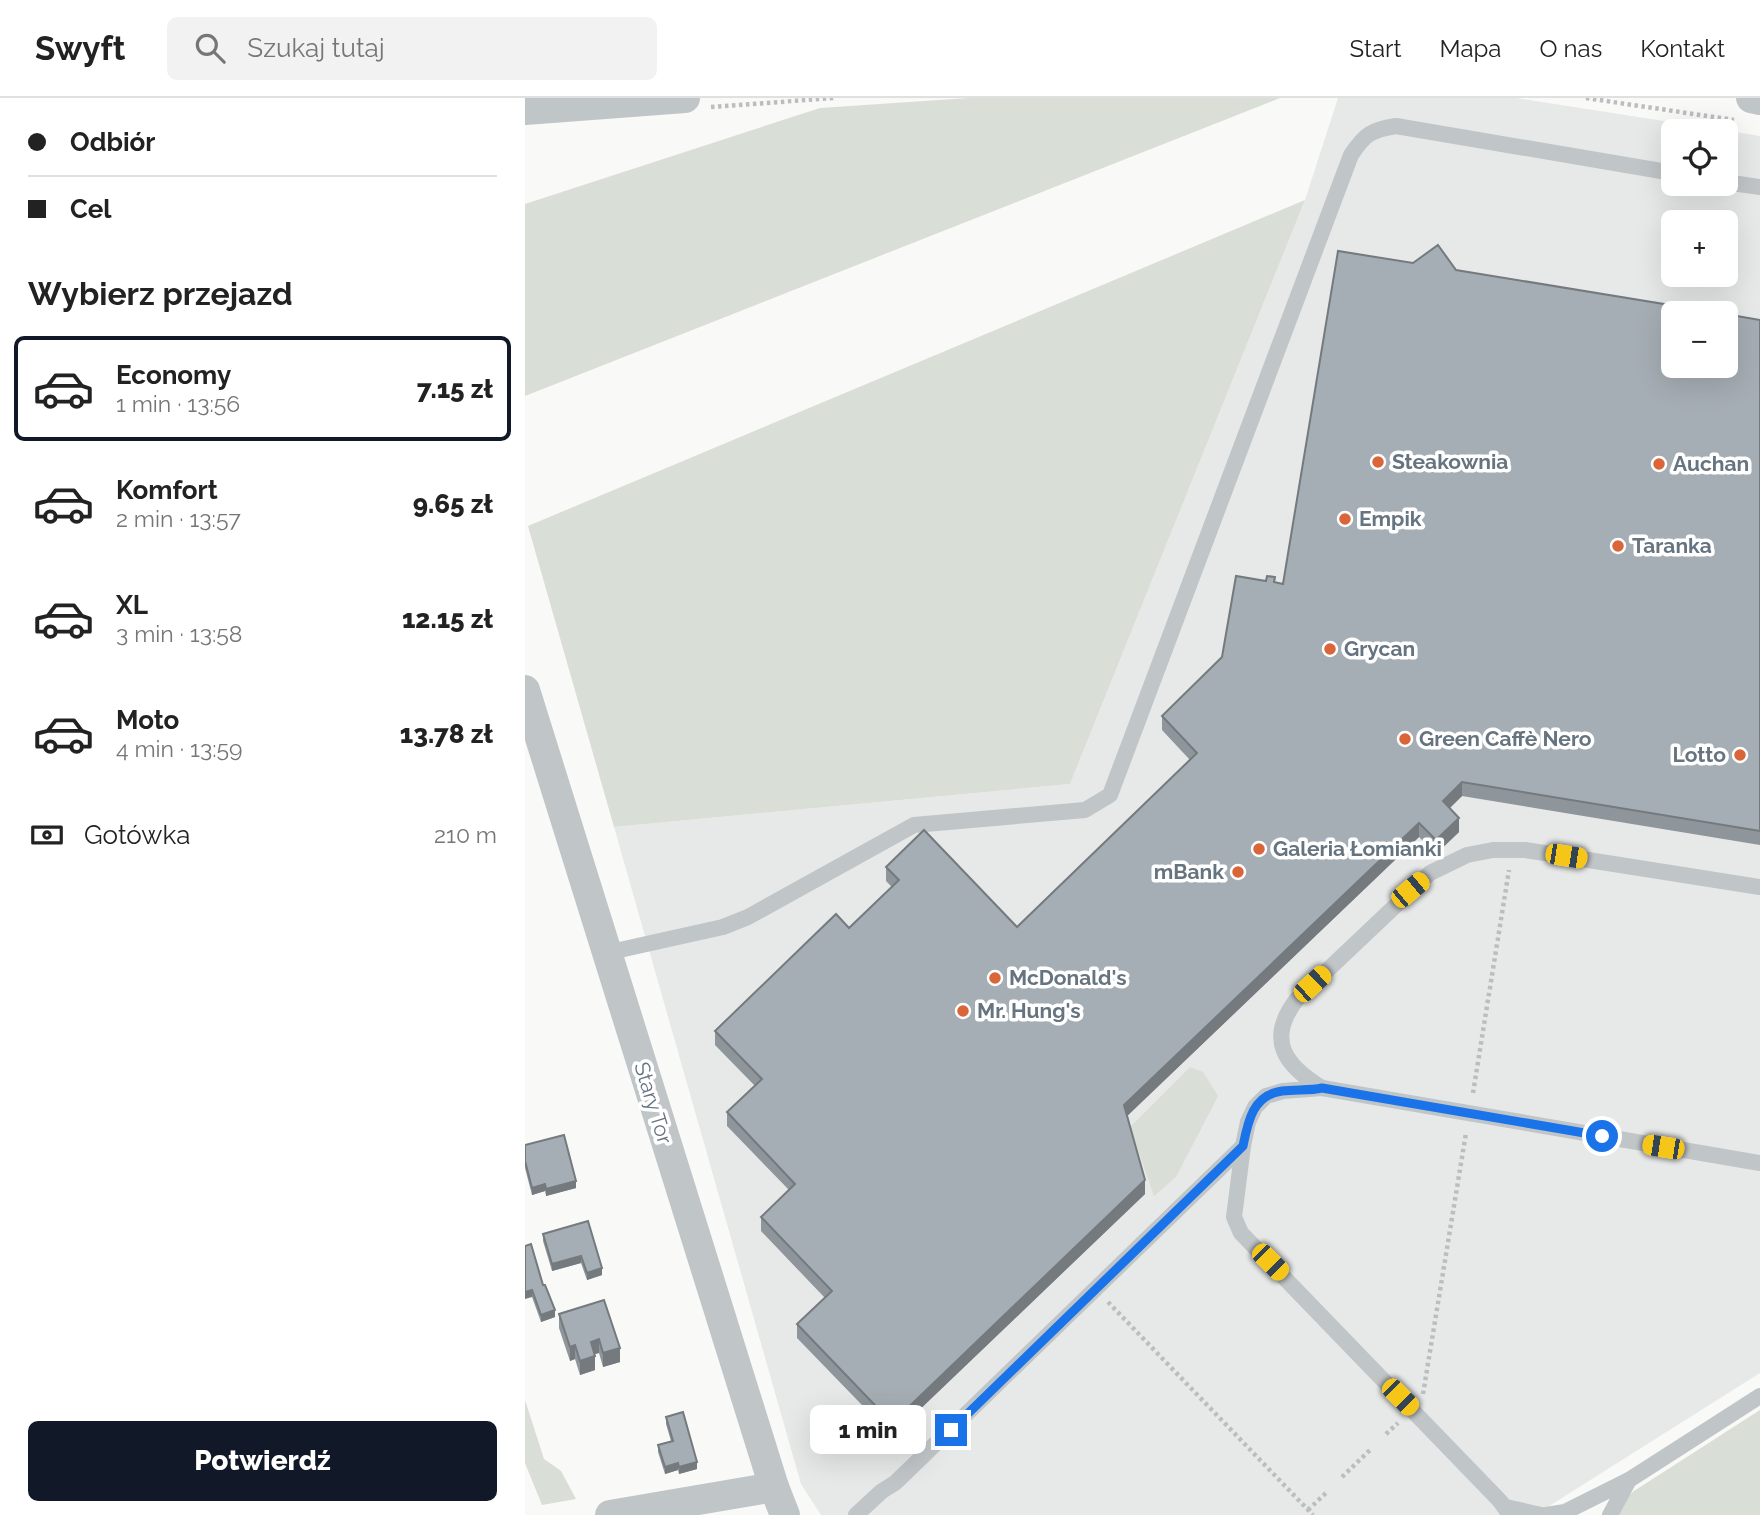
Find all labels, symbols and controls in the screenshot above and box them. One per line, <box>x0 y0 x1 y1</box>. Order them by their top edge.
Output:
search box <box>167 17 657 80</box>
text: Swyft <box>35 29 125 68</box>
icon: search <box>191 29 229 67</box>
text: Szukaj tutaj <box>247 33 385 63</box>
text: Start <box>1350 34 1402 63</box>
text: Mapa <box>1440 34 1501 63</box>
text: O nas <box>1539 34 1602 63</box>
text: Kontakt <box>1640 34 1725 63</box>
map controls <box>1661 119 1738 378</box>
button: locate <box>1661 119 1738 196</box>
text: Odbiór <box>70 127 155 157</box>
text: Cel <box>70 194 112 224</box>
button: + <box>1661 210 1738 287</box>
text: Wybierz przejazd <box>28 275 293 312</box>
button: − <box>1661 301 1738 378</box>
icon: car <box>32 357 95 420</box>
text: Economy <box>116 360 231 390</box>
text: 7.15 zł <box>417 374 493 404</box>
text: 1 min · 13:56 <box>116 390 240 417</box>
place label: Steakownia <box>1392 449 1508 474</box>
place label: Auchan <box>1673 451 1749 476</box>
marker: Steakownia <box>1370 454 1386 470</box>
marker: Auchan <box>1651 456 1667 472</box>
icon: car <box>32 472 95 535</box>
text: Komfort <box>116 475 218 505</box>
text: 9.65 zł <box>413 489 493 519</box>
text: 2 min · 13:57 <box>116 505 241 532</box>
place label: Empik <box>1359 506 1422 531</box>
marker: Empik <box>1337 511 1353 527</box>
place label: Taranka <box>1632 533 1712 558</box>
marker: Taranka <box>1610 538 1626 554</box>
icon: car <box>32 587 95 650</box>
text: XL <box>116 590 148 620</box>
text: 12.15 zł <box>402 604 493 634</box>
text: 3 min · 13:58 <box>116 620 242 647</box>
place label: Grycan <box>1344 636 1415 661</box>
marker: Grycan <box>1322 641 1338 657</box>
icon: car <box>32 702 95 765</box>
text: Moto <box>116 705 179 735</box>
text: 13.78 zł <box>400 719 493 749</box>
place label: Green Caffè Nero <box>1419 726 1592 751</box>
marker: Green Caffè Nero <box>1397 731 1413 747</box>
text: 4 min · 13:59 <box>116 735 243 762</box>
place label: Lotto <box>1673 742 1726 767</box>
marker: Lotto <box>1732 747 1748 763</box>
icon: cash <box>28 816 66 854</box>
text: Gotówka <box>84 820 190 850</box>
text: 210 m <box>434 821 497 848</box>
place label: Galeria Łomianki <box>1273 836 1442 861</box>
marker: Galeria Łomianki <box>1251 841 1267 857</box>
car <box>1544 842 1589 870</box>
place label: mBank <box>1154 859 1224 884</box>
marker: mBank <box>1230 864 1246 880</box>
car <box>1388 868 1433 912</box>
car <box>1290 962 1335 1006</box>
place label: McDonald's <box>1009 965 1127 990</box>
marker: McDonald's <box>987 970 1003 986</box>
place label: Mr. Hung's <box>977 998 1081 1023</box>
marker: Mr. Hung's <box>955 1003 971 1019</box>
street label: Stary Tor <box>629 1059 678 1147</box>
route start <box>1586 1120 1618 1152</box>
car <box>1641 1133 1686 1161</box>
car <box>1248 1240 1293 1284</box>
car <box>1378 1375 1423 1419</box>
callout: 1 min <box>811 1406 927 1454</box>
route end <box>935 1414 967 1446</box>
text: 1 min <box>838 1416 898 1443</box>
button: Potwierdź <box>28 1421 497 1501</box>

